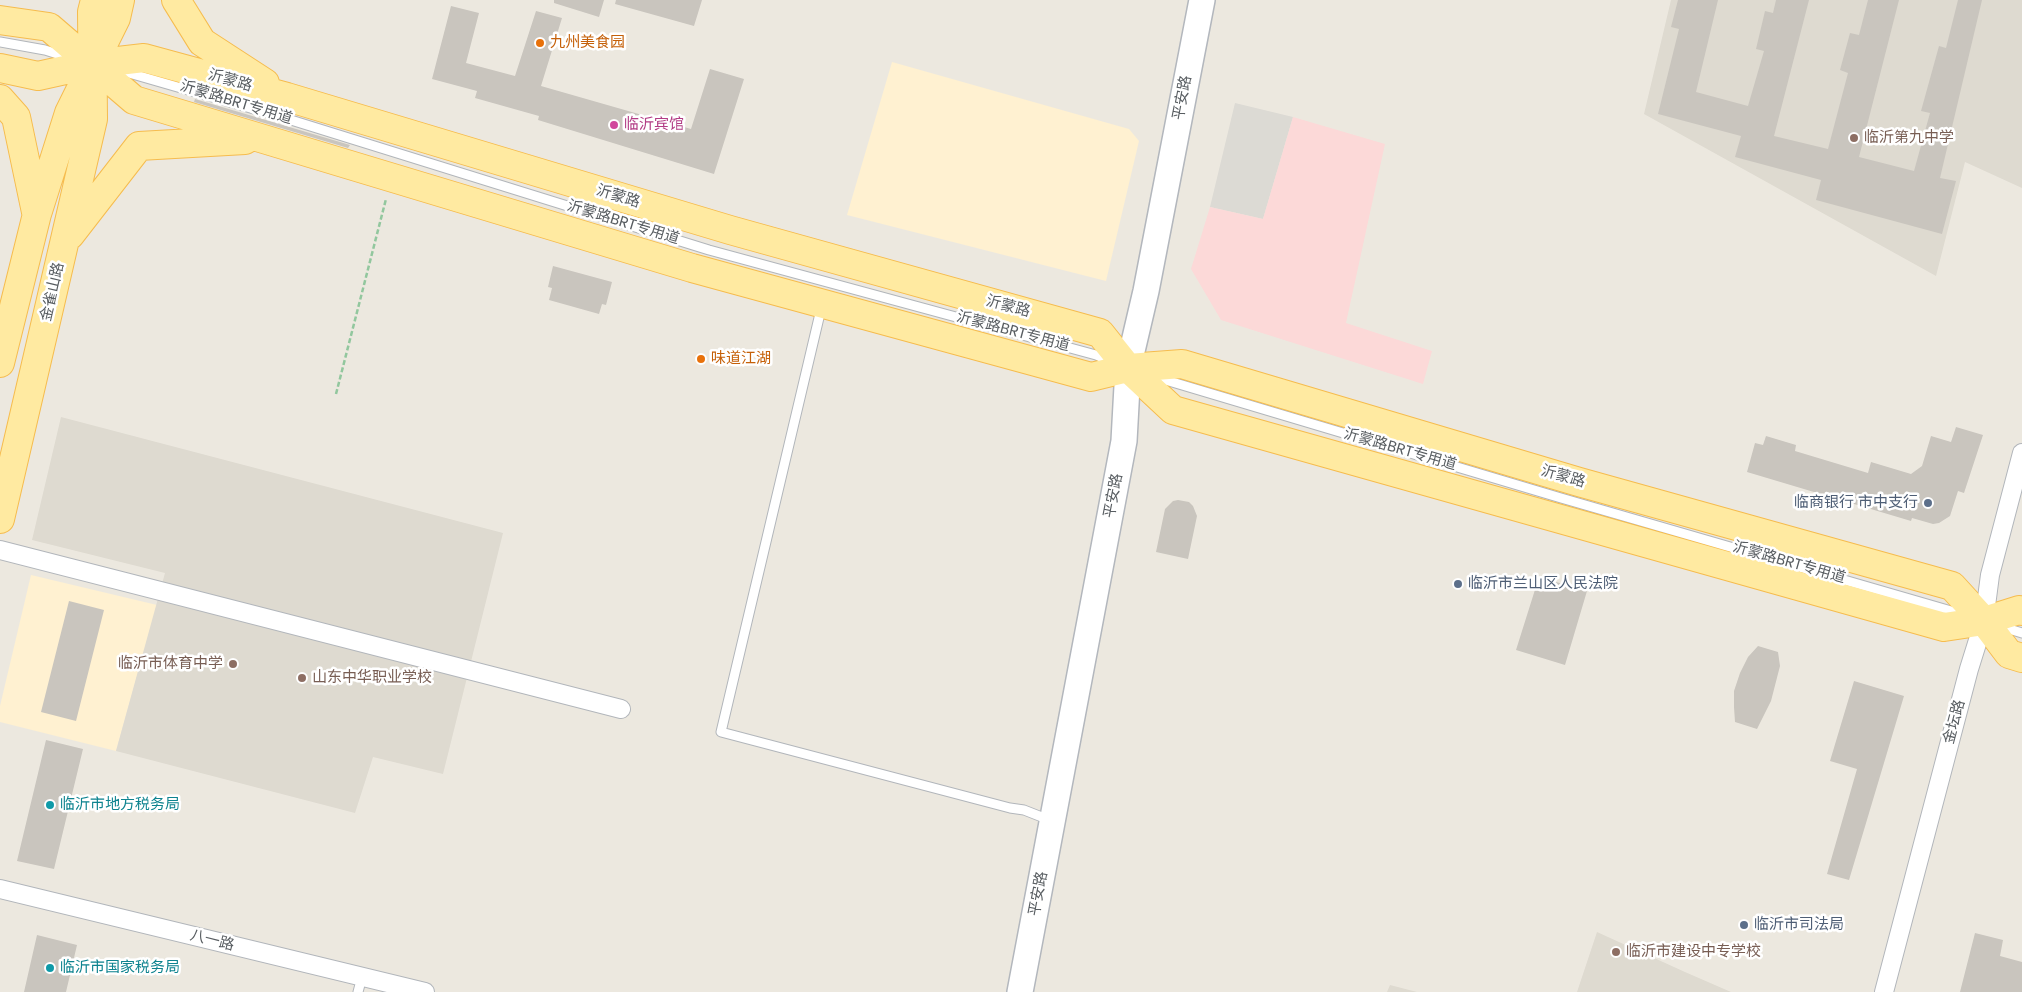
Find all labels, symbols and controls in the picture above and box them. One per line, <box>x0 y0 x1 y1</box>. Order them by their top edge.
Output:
place label: 九州美食园 <box>550 34 625 52</box>
marker: 九州美食园 <box>534 37 546 49</box>
street label: 沂蒙路 <box>206 66 254 96</box>
street label: 平安路 <box>1170 74 1196 122</box>
street label: 沂蒙路BRT专用道 <box>178 77 294 129</box>
place label: 临沂宾馆 <box>624 116 684 134</box>
marker: 临沂宾馆 <box>608 119 620 131</box>
place label: 临沂第九中学 <box>1864 129 1954 147</box>
marker: 临沂第九中学 <box>1848 132 1860 144</box>
street label: 沂蒙路 <box>594 182 642 212</box>
street label: 沂蒙路BRT专用道 <box>565 197 681 249</box>
street label: 金雀山路 <box>37 261 69 323</box>
street label: 沂蒙路 <box>984 292 1032 322</box>
street label: 沂蒙路BRT专用道 <box>954 308 1072 356</box>
place label: 味道江湖 <box>711 350 771 368</box>
marker: 味道江湖 <box>695 353 707 365</box>
street label: 沂蒙路BRT专用道 <box>1342 425 1458 475</box>
street label: 沂蒙路 <box>1539 462 1587 492</box>
street label: 平安路 <box>1101 472 1127 520</box>
place label: 临商银行 市中支行 <box>1794 494 1918 512</box>
marker: 临商银行 市中支行 <box>1922 497 1934 509</box>
street label: 沂蒙路BRT专用道 <box>1731 538 1847 588</box>
place label: 临沂市兰山区人民法院 <box>1468 575 1618 593</box>
marker: 临沂市兰山区人民法院 <box>1452 578 1464 590</box>
place label: 临沂市体育中学 <box>118 655 223 673</box>
marker: 临沂市体育中学 <box>227 658 239 670</box>
place label: 山东中华职业学校 <box>312 669 432 687</box>
marker: 山东中华职业学校 <box>296 672 308 684</box>
street label: 金坛路 <box>1940 698 1970 746</box>
place label: 临沂市地方税务局 <box>60 796 180 814</box>
marker: 临沂市地方税务局 <box>44 799 56 811</box>
street label: 平安路 <box>1026 870 1052 918</box>
place label: 临沂市司法局 <box>1754 916 1844 934</box>
marker: 临沂市司法局 <box>1738 919 1750 931</box>
street label: 八一路 <box>188 927 236 955</box>
place label: 临沂市建设中专学校 <box>1626 943 1761 961</box>
marker: 临沂市建设中专学校 <box>1610 946 1622 958</box>
place label: 临沂市国家税务局 <box>60 959 180 977</box>
marker: 临沂市国家税务局 <box>44 962 56 974</box>

